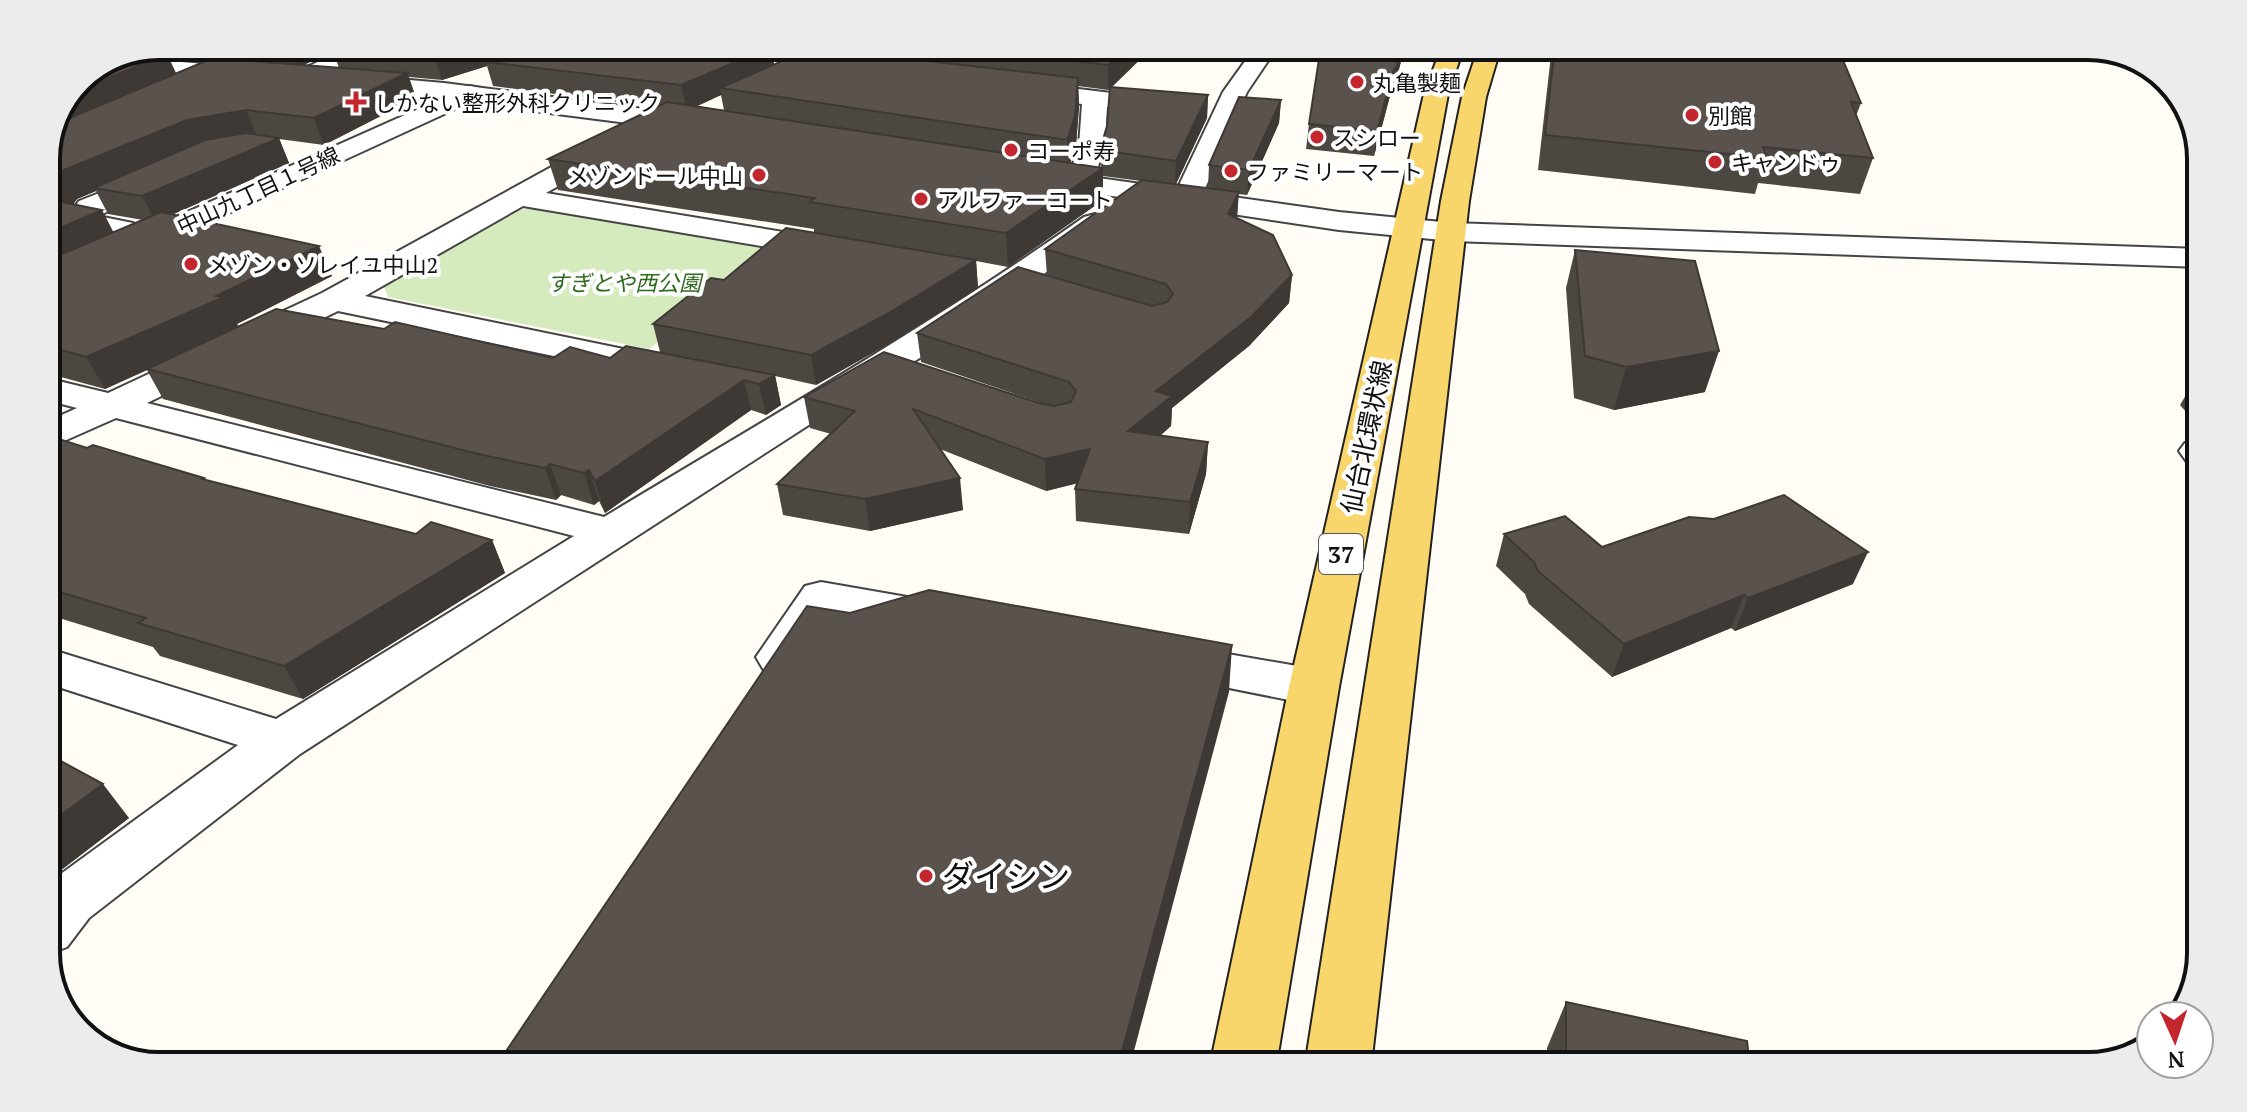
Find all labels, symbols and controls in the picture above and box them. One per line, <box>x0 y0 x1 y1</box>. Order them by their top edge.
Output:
place label: 丸亀製麺 <box>1373 68 1461 97</box>
marker: 丸亀製麺 <box>1348 73 1366 91</box>
place label: しかない整形外科クリニック <box>374 88 660 117</box>
marker: しかない整形外科クリニック <box>345 91 367 113</box>
place label: 別館 <box>1708 101 1752 130</box>
marker: 別館 <box>1683 106 1701 124</box>
place label: スシロー <box>1333 123 1421 152</box>
marker: スシロー <box>1308 128 1326 146</box>
place label: コーポ寿 <box>1027 136 1115 165</box>
street label: 中山九丁目１号線 <box>172 140 344 240</box>
marker: コーポ寿 <box>1002 141 1020 159</box>
place label: キャンドゥ <box>1731 148 1841 177</box>
marker: キャンドゥ <box>1706 153 1724 171</box>
place label: ファミリーマート <box>1247 157 1423 186</box>
place label: メゾンドール中山 <box>567 161 743 190</box>
marker: ファミリーマート <box>1222 162 1240 180</box>
marker: メゾンドール中山 <box>750 166 768 184</box>
place label: アルファーコート <box>937 185 1113 214</box>
marker: アルファーコート <box>912 190 930 208</box>
place label: メゾン・ソレイユ中山2 <box>207 250 438 279</box>
marker: メゾン・ソレイユ中山2 <box>182 255 200 273</box>
park label: すぎとや西公園 <box>547 268 704 297</box>
street label: 仙台北環状線 <box>1333 357 1399 517</box>
road number: 37 <box>1319 534 1363 574</box>
place label: ダイシン <box>942 855 1070 897</box>
marker: ダイシン <box>917 867 935 885</box>
north arrow <box>2135 1000 2215 1080</box>
text: N <box>2167 1046 2185 1075</box>

